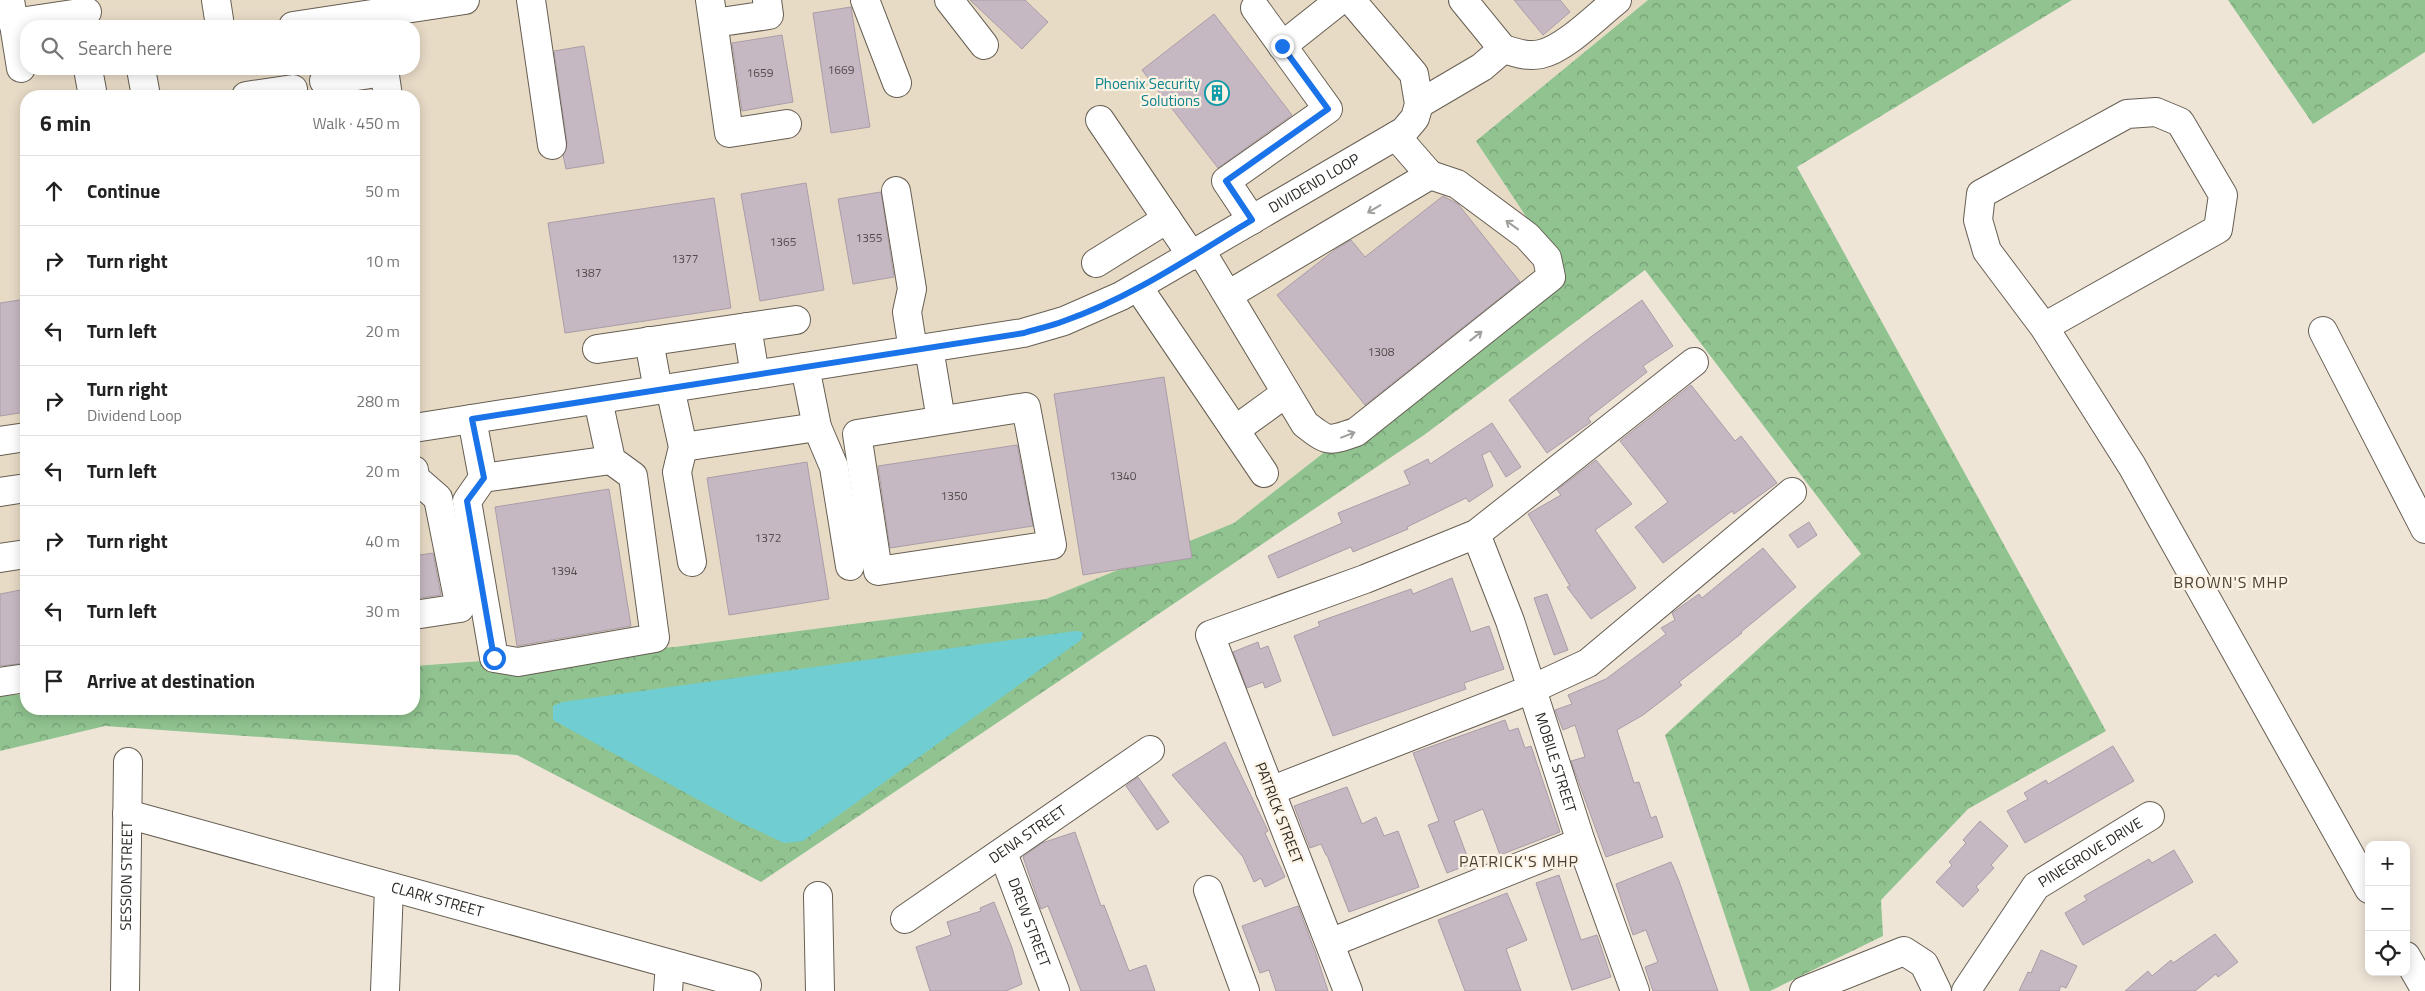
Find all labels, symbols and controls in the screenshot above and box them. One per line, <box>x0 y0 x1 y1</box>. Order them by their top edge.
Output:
search box <box>20 20 420 75</box>
text: Search here <box>78 33 172 62</box>
icon: search <box>38 34 66 62</box>
route end <box>1271 35 1294 58</box>
house number: 1669 <box>828 60 855 79</box>
house number: 1659 <box>747 63 774 82</box>
place label: Phoenix Security Solutions <box>1095 72 1200 112</box>
building icon: Phoenix Security Solutions <box>1204 80 1230 106</box>
text: 6 min <box>40 107 91 139</box>
text: Walk · 450 m <box>312 111 400 135</box>
street label: DIVIDEND LOOP <box>1264 147 1364 219</box>
text: Continue <box>87 176 160 205</box>
icon: ahead <box>40 177 68 205</box>
text: 50 m <box>365 179 400 203</box>
one-way arrow <box>1367 204 1381 214</box>
one-way arrow <box>1505 220 1519 230</box>
house number: 1355 <box>856 228 883 247</box>
house number: 1365 <box>770 232 797 251</box>
text: Turn right <box>87 246 168 275</box>
icon: right <box>40 247 68 275</box>
text: 10 m <box>365 249 400 273</box>
house number: 1377 <box>672 249 698 268</box>
house number: 1387 <box>575 263 601 282</box>
text: Turn left <box>87 316 157 345</box>
icon: left <box>40 317 68 345</box>
text: 20 m <box>365 319 400 343</box>
one-way arrow <box>1469 331 1482 342</box>
house number: 1308 <box>1368 342 1395 361</box>
text: Turn right <box>87 374 168 403</box>
icon: right <box>40 387 68 415</box>
text: 280 m <box>356 389 400 413</box>
text: Dividend Loop <box>87 403 182 427</box>
one-way arrow <box>1339 430 1355 439</box>
text: Turn left <box>87 456 157 485</box>
icon: left <box>40 457 68 485</box>
text: 20 m <box>365 459 400 483</box>
house number: 1340 <box>1110 466 1137 485</box>
house number: 1350 <box>941 486 968 505</box>
text: Turn right <box>87 526 168 555</box>
icon: right <box>40 527 68 555</box>
house number: 1372 <box>755 528 781 547</box>
text: 40 m <box>365 529 400 553</box>
house number: 1394 <box>551 561 578 580</box>
district label: BROWN'S MHP <box>2173 570 2289 594</box>
text: Turn left <box>87 596 157 625</box>
icon: left <box>40 597 68 625</box>
text: 30 m <box>365 599 400 623</box>
route start <box>483 647 506 670</box>
text: Arrive at destination <box>87 666 255 695</box>
icon: arrive <box>40 667 68 695</box>
street label: MOBILE STREET <box>1529 709 1583 815</box>
street label: PATRICK STREET <box>1250 759 1309 867</box>
street label: DENA STREET <box>984 799 1071 869</box>
street label: PINEGROVE DRIVE <box>2033 811 2147 893</box>
street label: SESSION STREET <box>114 821 138 931</box>
map controls <box>2365 841 2410 976</box>
button: + <box>2365 841 2410 886</box>
district label: PATRICK'S MHP <box>1459 849 1579 873</box>
street label: DREW STREET <box>1002 874 1057 970</box>
street label: CLARK STREET <box>389 875 487 923</box>
button: − <box>2365 886 2410 931</box>
button: locate <box>2365 931 2410 976</box>

